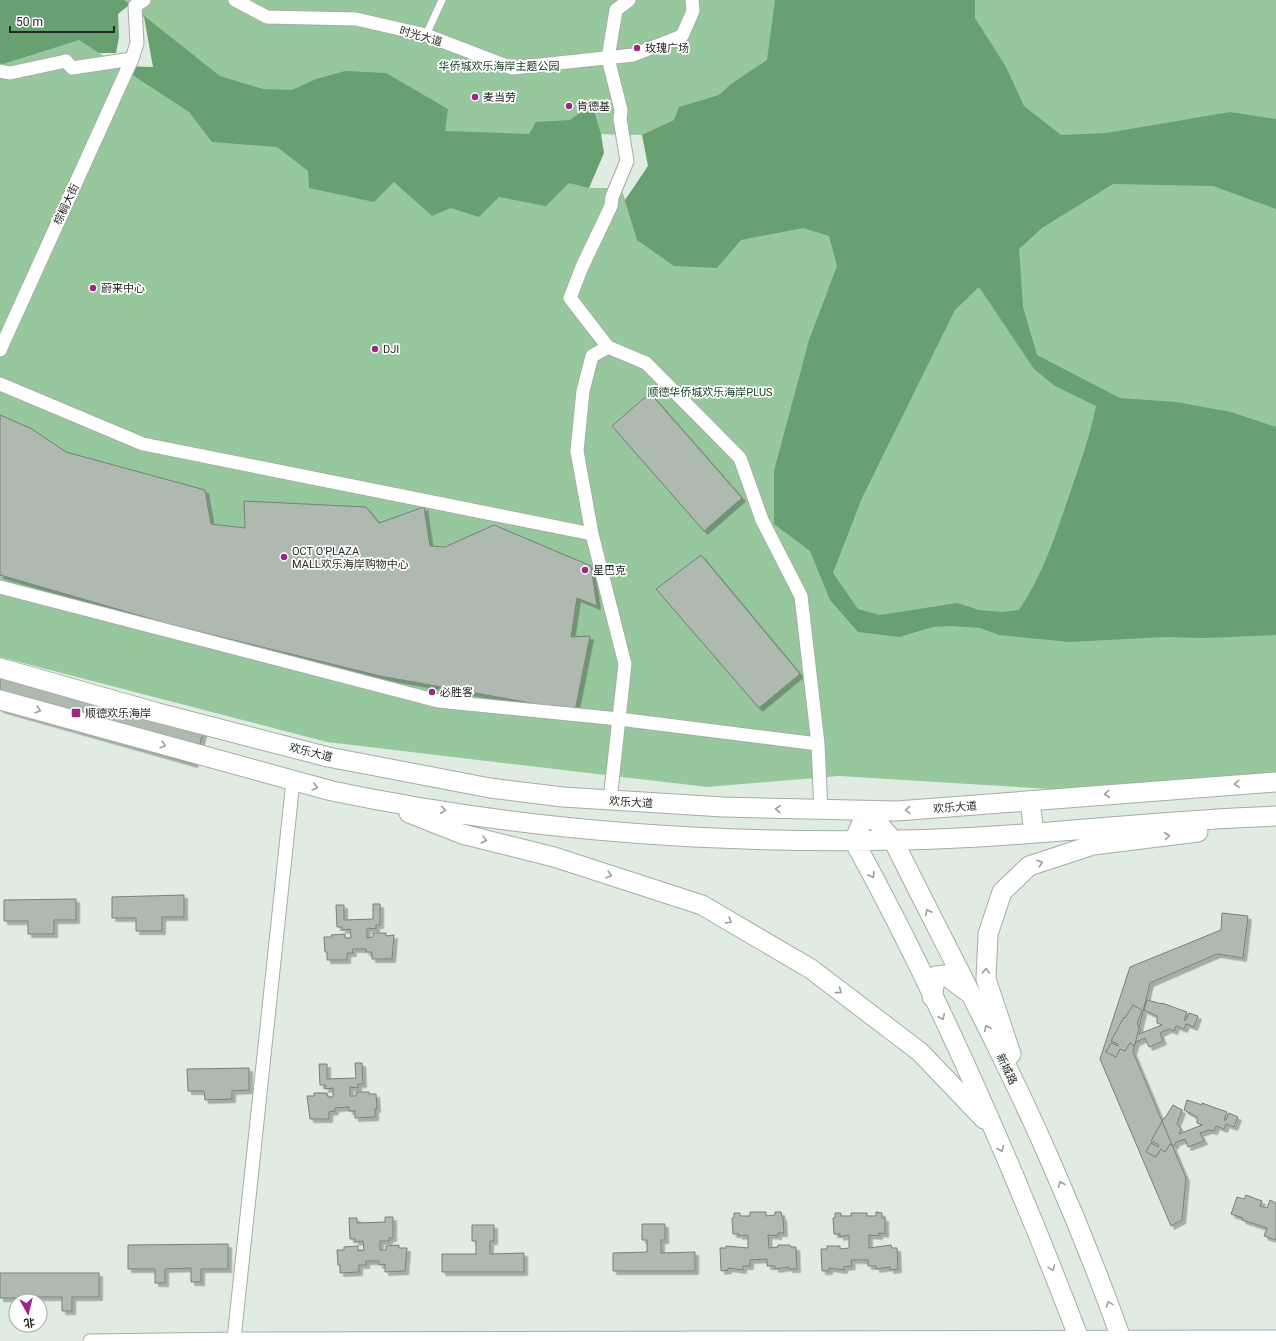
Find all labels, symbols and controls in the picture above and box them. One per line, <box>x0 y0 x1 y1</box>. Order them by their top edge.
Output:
scale bar <box>10 8 114 34</box>
text: 50 m <box>16 15 43 29</box>
street label: 时光大道 <box>398 24 444 49</box>
place label: 玫瑰广场 <box>645 42 689 55</box>
marker: 玫瑰广场 <box>632 43 642 53</box>
park label: 华侨城欢乐海岸主题公园 <box>439 60 560 73</box>
place label: 麦当劳 <box>483 91 516 104</box>
marker: 麦当劳 <box>470 92 480 102</box>
place label: 肯德基 <box>577 100 610 113</box>
marker: 肯德基 <box>564 101 574 111</box>
street label: 棕榈大街 <box>51 182 82 227</box>
place label: 蔚来中心 <box>101 282 145 295</box>
marker: 蔚来中心 <box>88 283 98 293</box>
place label: DJI <box>383 343 399 356</box>
marker: DJI <box>370 344 380 354</box>
park label: 顺德华侨城欢乐海岸PLUS <box>647 386 773 399</box>
place label: OCT O'PLAZA MALL欢乐海岸购物中心 <box>292 545 409 571</box>
marker: OCT O'PLAZA MALL欢乐海岸购物中心 <box>279 552 289 562</box>
place label: 星巴克 <box>593 564 626 577</box>
marker: 星巴克 <box>580 565 590 575</box>
place label: 必胜客 <box>440 686 473 699</box>
marker: 必胜客 <box>427 687 437 697</box>
one-way arrow <box>34 705 41 714</box>
marker: 顺德欢乐海岸 <box>70 707 82 719</box>
place label: 顺德欢乐海岸 <box>85 707 151 720</box>
one-way arrow <box>159 740 166 749</box>
street label: 欢乐大道 <box>288 741 334 764</box>
one-way arrow <box>1234 779 1240 788</box>
one-way arrow <box>312 782 319 791</box>
one-way arrow <box>1104 789 1111 798</box>
street label: 欢乐大道 <box>609 794 653 811</box>
street label: 欢乐大道 <box>933 799 977 816</box>
one-way arrow <box>440 805 446 814</box>
one-way arrow <box>775 805 781 814</box>
one-way arrow <box>905 805 911 814</box>
one-way arrow <box>1164 832 1170 841</box>
one-way arrow <box>480 835 487 843</box>
one-way arrow <box>1037 859 1044 867</box>
one-way arrow <box>605 870 612 879</box>
one-way arrow <box>868 871 875 879</box>
one-way arrow <box>925 909 933 917</box>
one-way arrow <box>725 917 732 924</box>
one-way arrow <box>982 968 991 974</box>
one-way arrow <box>835 986 842 994</box>
one-way arrow <box>937 1013 945 1021</box>
one-way arrow <box>984 1025 992 1033</box>
street label: 新城路 <box>993 1052 1020 1087</box>
one-way arrow <box>997 1145 1005 1152</box>
one-way arrow <box>1057 1180 1065 1187</box>
one-way arrow <box>1048 1265 1056 1272</box>
north arrow <box>8 1293 48 1333</box>
one-way arrow <box>1106 1301 1114 1308</box>
text: 北 <box>23 1315 36 1330</box>

